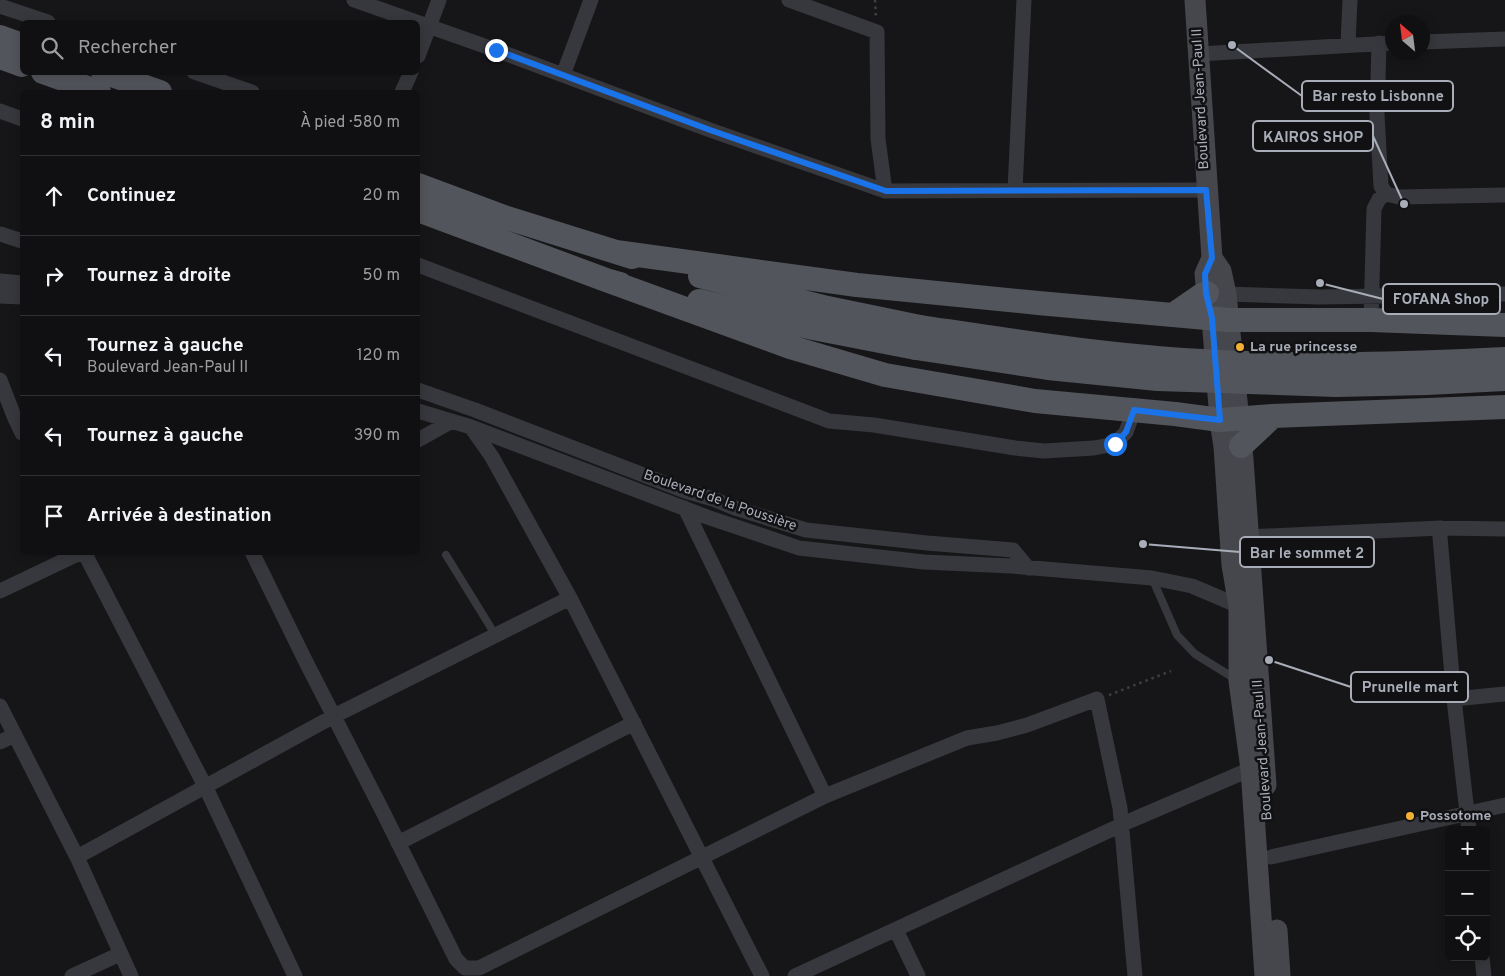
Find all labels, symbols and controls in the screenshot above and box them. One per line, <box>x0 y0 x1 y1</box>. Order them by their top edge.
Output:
north arrow <box>1385 15 1430 60</box>
search box <box>20 20 420 75</box>
street label: Boulevard Jean-Paul II <box>1189 28 1213 170</box>
icon: search <box>38 34 66 62</box>
text: Rechercher <box>78 36 177 60</box>
route end <box>485 39 508 62</box>
callout: Bar resto Lisbonne <box>1302 81 1453 111</box>
text: Bar resto Lisbonne <box>1312 88 1444 107</box>
text: 8 min <box>40 109 95 136</box>
text: À pied · 580 m <box>300 113 400 133</box>
callout: KAIROS SHOP <box>1253 121 1373 151</box>
text: KAIROS SHOP <box>1263 129 1363 148</box>
icon: ahead <box>40 182 68 210</box>
text: Continuez <box>87 184 176 208</box>
text: 20 m <box>363 186 400 206</box>
icon: right <box>40 262 68 290</box>
text: Tournez à droite <box>87 264 231 288</box>
text: 50 m <box>363 266 400 286</box>
callout: FOFANA Shop <box>1383 284 1500 314</box>
text: FOFANA Shop <box>1393 291 1489 310</box>
text: Tournez à gauche <box>87 334 244 358</box>
place label: La rue princesse <box>1250 339 1357 356</box>
marker: La rue princesse <box>1234 341 1246 353</box>
icon: left <box>40 342 68 370</box>
text: 120 m <box>357 346 400 366</box>
text: Boulevard Jean-Paul II <box>87 358 248 378</box>
icon: left <box>40 422 68 450</box>
text: Tournez à gauche <box>87 424 244 448</box>
text: 390 m <box>354 426 400 446</box>
route start <box>1104 433 1127 456</box>
street label: Boulevard de la Poussière <box>641 467 799 535</box>
icon: arrive <box>40 502 68 530</box>
text: Arrivée à destination <box>87 504 272 528</box>
callout: Bar le sommet 2 <box>1240 537 1374 567</box>
text: Bar le sommet 2 <box>1250 545 1364 564</box>
callout: Prunelle mart <box>1351 672 1468 702</box>
street label: Boulevard Jean-Paul II <box>1250 679 1276 821</box>
text: Prunelle mart <box>1362 679 1458 698</box>
place label: Possotome <box>1420 808 1492 825</box>
marker: Possotome <box>1404 810 1416 822</box>
map controls <box>1445 826 1490 961</box>
button: + <box>1445 826 1490 871</box>
button: − <box>1445 871 1490 916</box>
button: locate <box>1445 916 1490 961</box>

